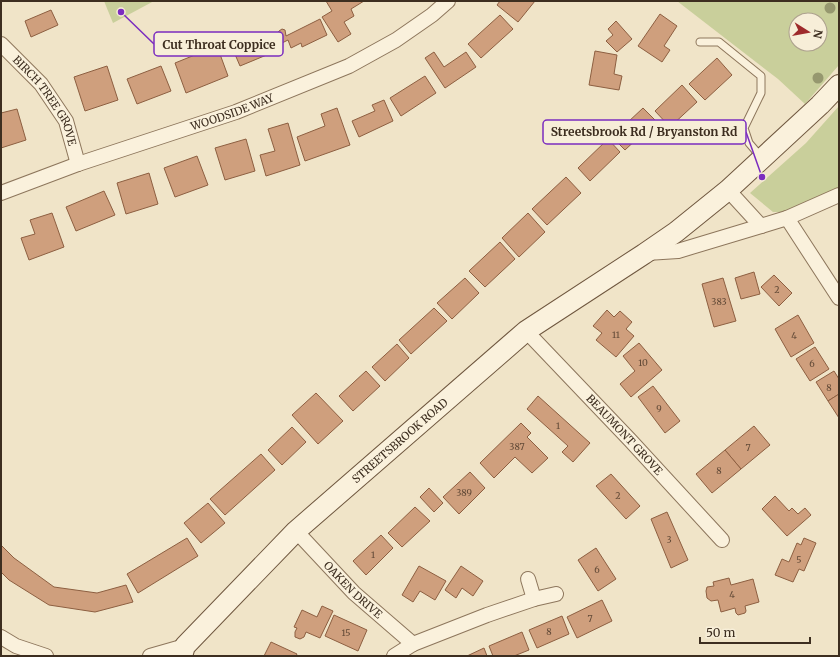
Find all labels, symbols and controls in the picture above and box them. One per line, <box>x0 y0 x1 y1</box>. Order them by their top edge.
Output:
north arrow <box>788 12 828 52</box>
text: N <box>810 28 826 40</box>
callout: Cut Throat Coppice <box>154 32 283 56</box>
text: Cut Throat Coppice <box>162 37 276 52</box>
street label: BIRCH TREE GROVE <box>10 53 80 147</box>
street label: WOODSIDE WAY <box>188 90 277 134</box>
callout: Streetsbrook Rd / Bryanston Rd <box>543 120 746 144</box>
text: Streetsbrook Rd / Bryanston Rd <box>551 124 738 139</box>
house number: 2 <box>774 284 780 295</box>
house number: 383 <box>711 296 727 307</box>
house number: 11 <box>612 329 620 340</box>
house number: 4 <box>791 330 797 341</box>
house number: 10 <box>638 357 648 368</box>
house number: 6 <box>809 358 815 369</box>
house number: 8 <box>826 382 832 393</box>
street label: BEAUMONT GROVE <box>583 392 666 478</box>
street label: STREETSBROOK ROAD <box>349 395 451 486</box>
house number: 9 <box>656 403 662 414</box>
house number: 1 <box>556 420 560 431</box>
house number: 387 <box>509 441 525 452</box>
house number: 7 <box>745 442 751 453</box>
house number: 8 <box>716 465 722 476</box>
house number: 389 <box>456 487 472 498</box>
house number: 2 <box>615 490 621 501</box>
house number: 3 <box>666 534 672 545</box>
house number: 1 <box>371 549 375 560</box>
house number: 5 <box>796 554 802 565</box>
street label: OAKEN DRIVE <box>321 558 385 621</box>
house number: 6 <box>594 564 600 575</box>
house number: 4 <box>729 589 735 600</box>
house number: 7 <box>587 613 593 624</box>
scale bar <box>700 619 810 645</box>
text: 50 m <box>706 625 735 640</box>
house number: 8 <box>546 626 552 637</box>
house number: 15 <box>341 627 351 638</box>

